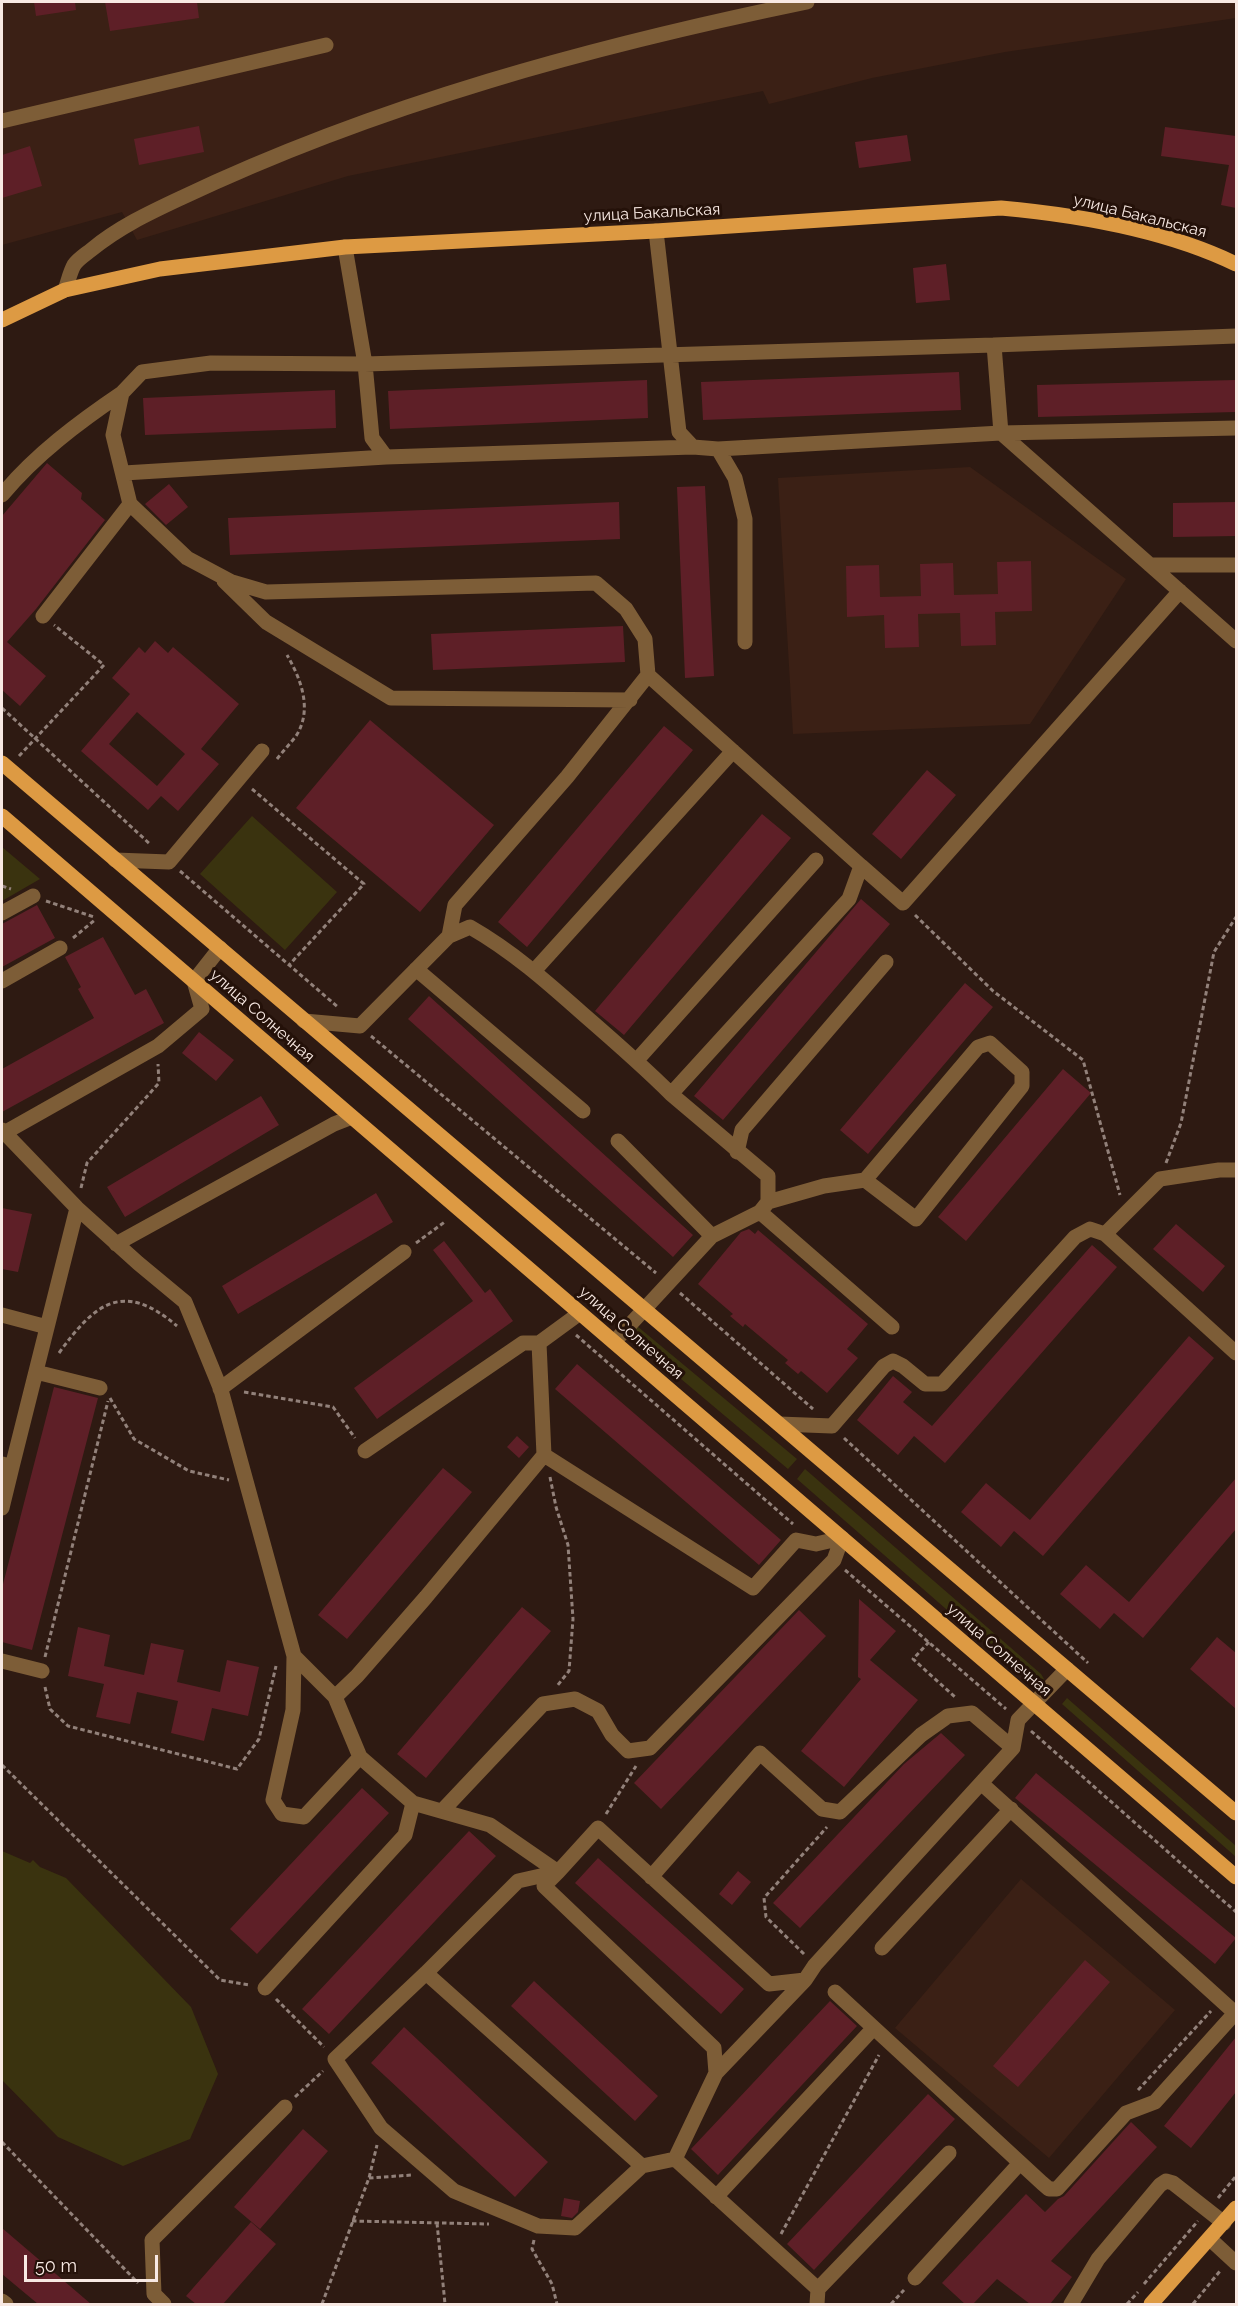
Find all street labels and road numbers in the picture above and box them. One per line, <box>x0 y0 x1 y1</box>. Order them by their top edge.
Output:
street label: улица Бакальская <box>1071 190 1209 242</box>
street label: улица Бакальская <box>583 200 721 226</box>
street label: улица Солнечная <box>206 965 318 1067</box>
street label: улица Солнечная <box>575 1282 687 1384</box>
street label: улица Солнечная <box>943 1599 1055 1701</box>

